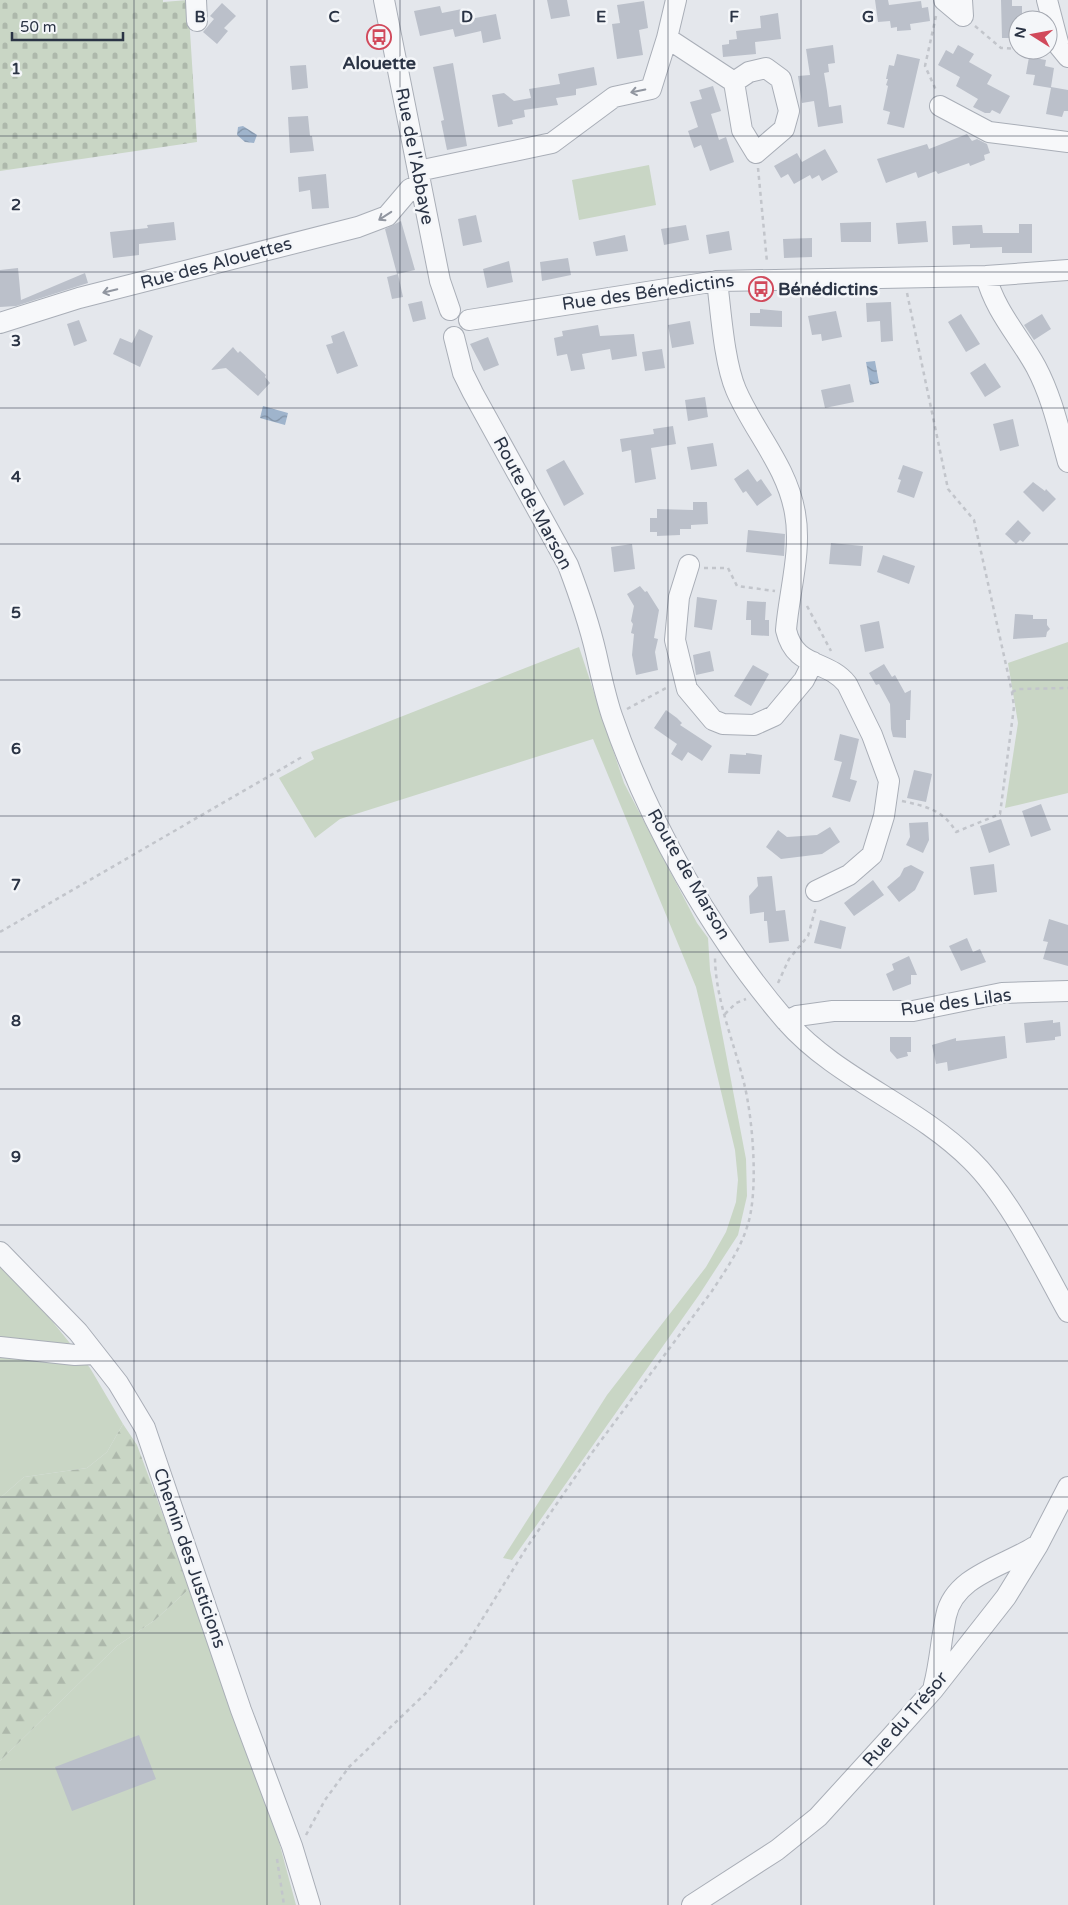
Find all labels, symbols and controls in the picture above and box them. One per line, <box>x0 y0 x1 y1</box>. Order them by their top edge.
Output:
text: B <box>194 7 206 27</box>
text: C <box>328 7 340 27</box>
text: D <box>461 7 473 27</box>
text: E <box>596 7 606 27</box>
text: F <box>729 7 739 27</box>
text: G <box>862 7 874 27</box>
scale bar <box>12 10 124 42</box>
north arrow <box>1008 10 1058 60</box>
text: 50 m <box>20 18 57 36</box>
bus stop icon: Alouette <box>366 24 392 50</box>
text: N <box>1011 25 1030 40</box>
place label: Alouette <box>342 52 416 74</box>
text: 1 <box>11 59 21 79</box>
street label: Rue de l'Abbaye <box>391 86 439 226</box>
one-way arrow <box>631 87 647 97</box>
text: 2 <box>11 195 21 215</box>
one-way arrow <box>378 211 392 221</box>
street label: Rue des Alouettes <box>138 232 294 294</box>
street label: Rue des Bénedictins <box>560 269 736 315</box>
bus stop icon: Bénédictins <box>748 276 774 302</box>
place label: Bénédictins <box>778 278 878 300</box>
one-way arrow <box>103 287 119 296</box>
text: 3 <box>11 331 21 351</box>
street label: Route de Marson <box>489 433 577 573</box>
text: 4 <box>11 467 21 487</box>
text: 5 <box>11 603 21 623</box>
text: 6 <box>11 739 21 759</box>
street label: Route de Marson <box>643 805 735 943</box>
text: 7 <box>11 875 21 895</box>
street label: Rue des Lilas <box>899 983 1013 1021</box>
text: 8 <box>11 1011 21 1031</box>
text: 9 <box>11 1147 21 1167</box>
street label: Chemin des Justicions <box>149 1465 231 1651</box>
street label: Rue du Trésor <box>858 1667 952 1771</box>

